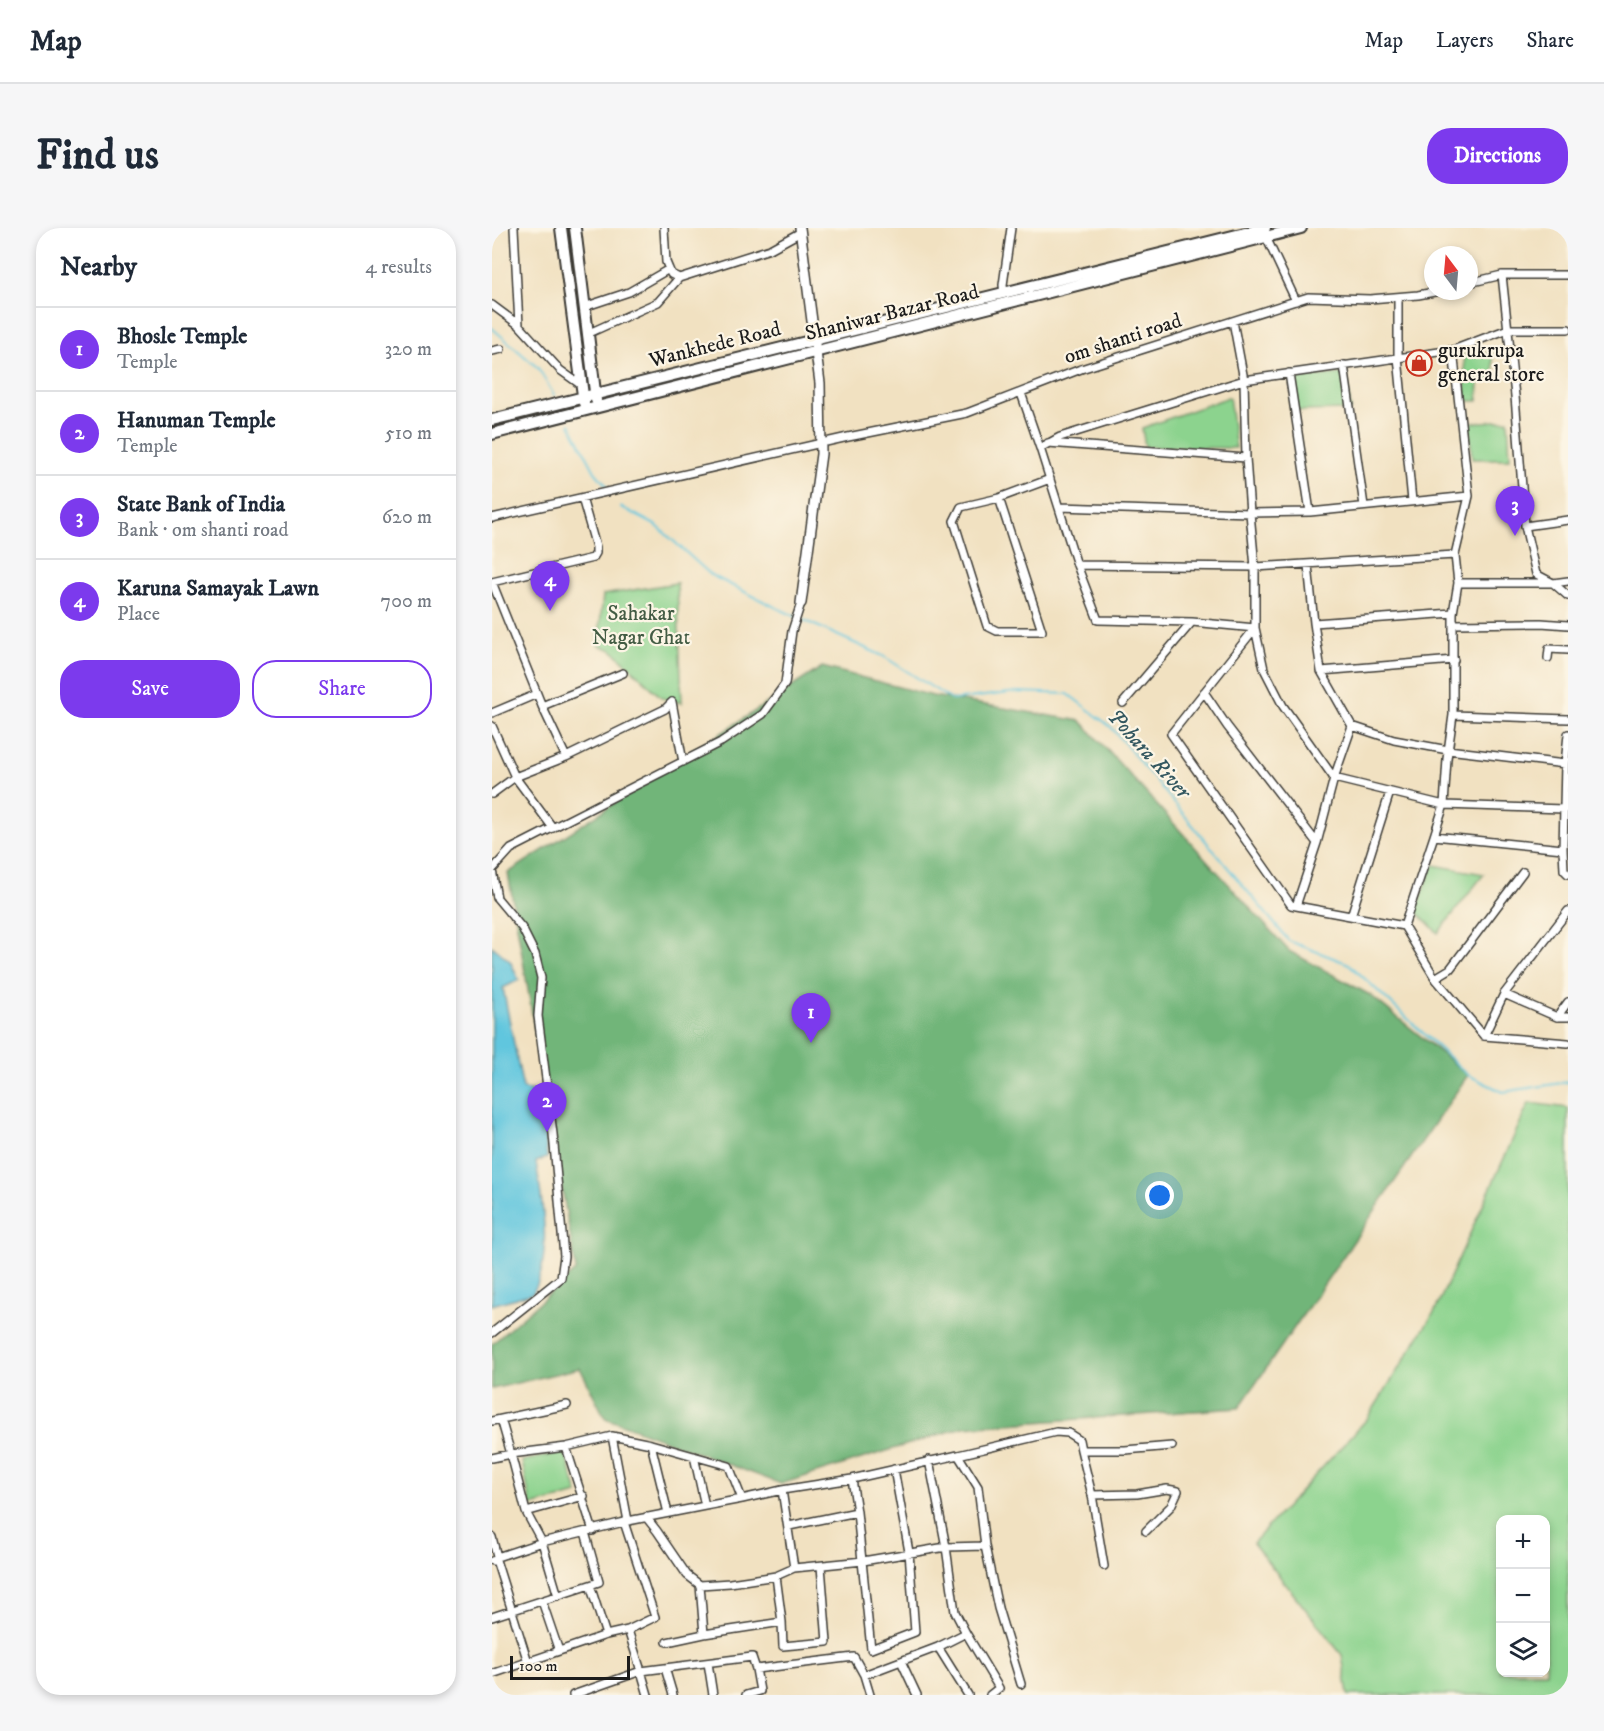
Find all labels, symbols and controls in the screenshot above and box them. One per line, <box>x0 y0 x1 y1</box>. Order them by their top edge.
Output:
text: Map <box>30 24 82 59</box>
text: Map <box>1364 28 1403 54</box>
text: Layers <box>1436 28 1494 54</box>
text: Share <box>1527 28 1574 54</box>
button: Directions <box>1427 128 1568 184</box>
text: Find us <box>36 130 159 182</box>
north arrow <box>1424 246 1478 300</box>
text: Nearby <box>60 251 137 284</box>
text: 4 results <box>365 255 432 280</box>
street label: Shaniwar Bazar Road <box>802 279 982 347</box>
street label: om shanti road <box>1061 308 1186 370</box>
street label: Wankhede Road <box>645 316 784 374</box>
text: Bhosle Temple <box>117 323 247 350</box>
text: 1 <box>76 337 83 362</box>
text: 320 m <box>385 337 432 362</box>
place label: gurukrupa general store <box>1438 338 1545 388</box>
shop icon: gurukrupa general store <box>1404 348 1434 378</box>
text: Temple <box>117 350 178 375</box>
text: Hanuman Temple <box>117 407 276 434</box>
text: 2 <box>75 421 84 446</box>
text: 510 m <box>385 421 432 446</box>
text: Temple <box>117 434 178 459</box>
pin: 3 <box>1496 486 1534 536</box>
text: State Bank of India <box>117 491 285 518</box>
text: 3 <box>76 505 83 530</box>
text: 620 m <box>382 505 432 530</box>
text: Bank · om shanti road <box>117 518 288 543</box>
pin: 4 <box>530 562 570 611</box>
text: Karuna Samayak Lawn <box>117 575 319 602</box>
text: 4 <box>74 589 85 614</box>
text: 700 m <box>381 589 432 614</box>
park label: Sahakar Nagar Ghat <box>592 601 690 651</box>
text: Place <box>117 602 160 627</box>
button: Save <box>60 660 240 718</box>
button: Share <box>252 660 432 718</box>
water label: Pohara River <box>1102 703 1198 806</box>
pin: 1 <box>792 994 830 1043</box>
pin: 2 <box>528 1082 566 1132</box>
your location <box>1145 1181 1174 1210</box>
map controls <box>1496 1515 1550 1677</box>
button: + <box>1496 1515 1550 1569</box>
button: − <box>1496 1569 1550 1623</box>
button: layers <box>1496 1623 1550 1677</box>
scale bar <box>510 1653 630 1680</box>
text: 100 m <box>519 1656 558 1676</box>

